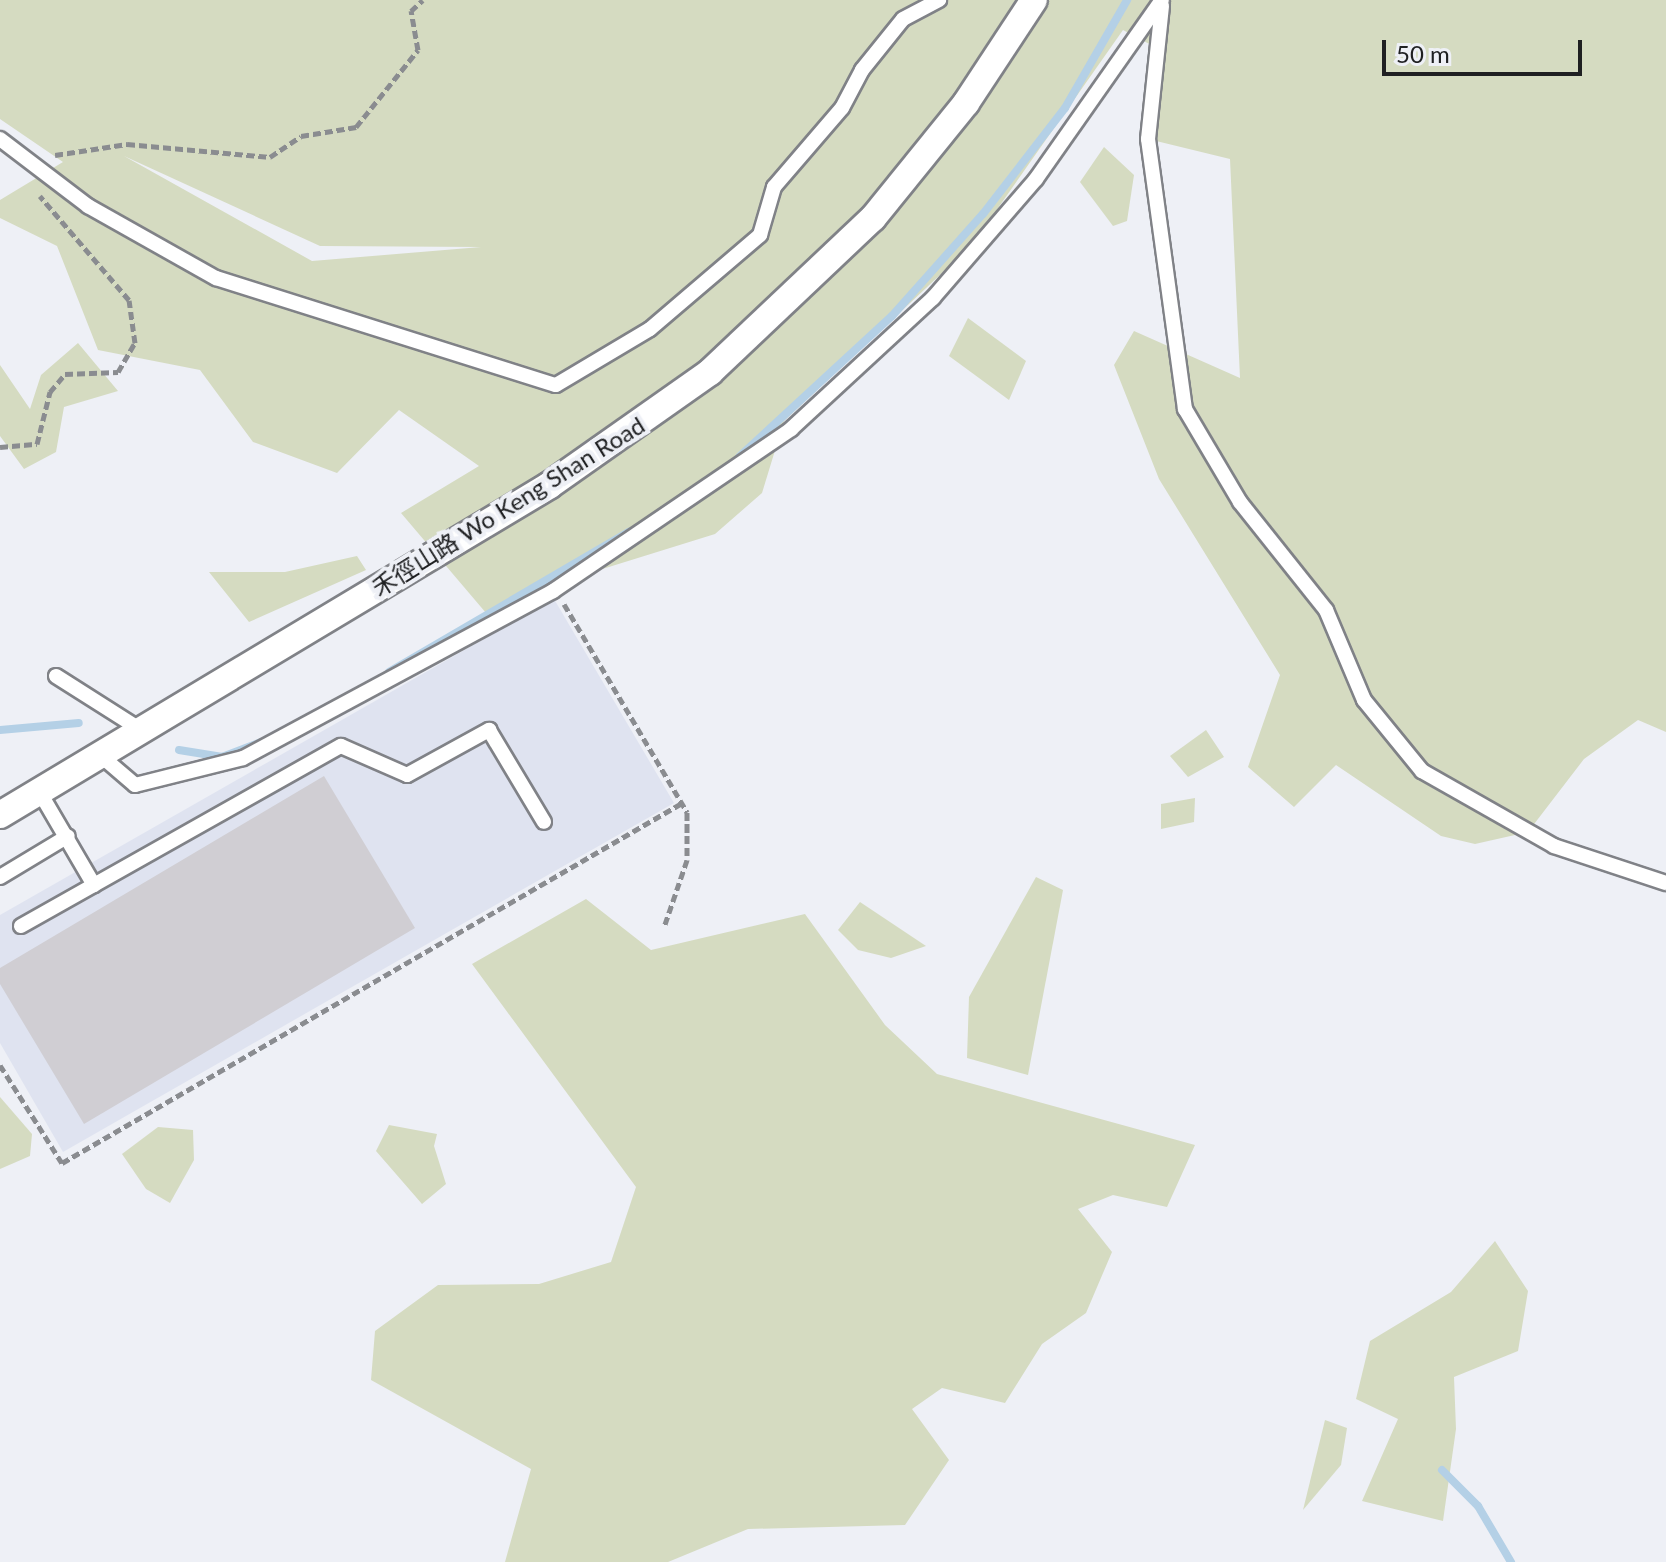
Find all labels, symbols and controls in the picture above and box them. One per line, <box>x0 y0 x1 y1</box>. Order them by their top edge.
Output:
scale bar <box>1386 24 1586 74</box>
text: 50 m <box>1396 39 1450 68</box>
street label: 禾徑山路 Wo Keng Shan Road <box>366 410 650 602</box>

